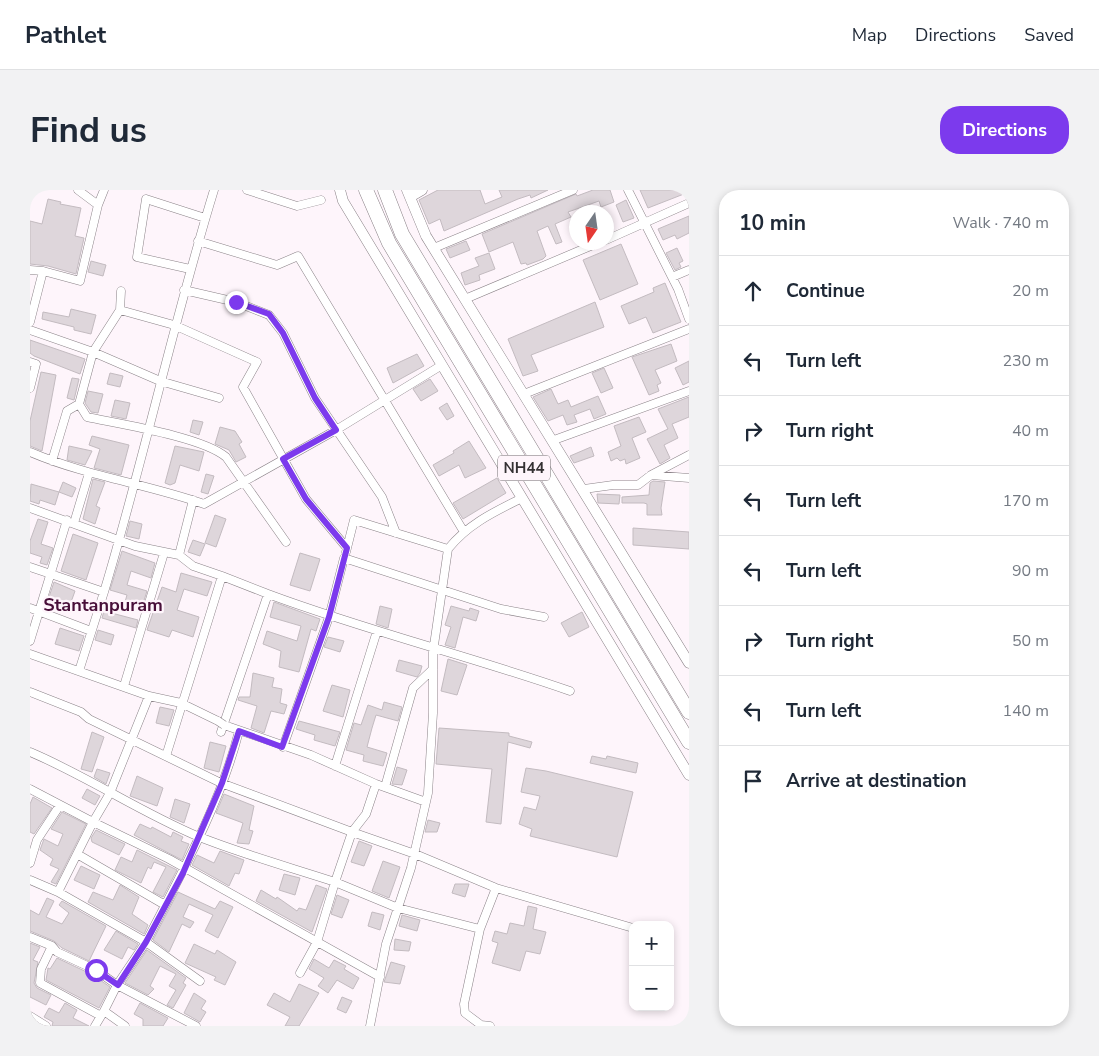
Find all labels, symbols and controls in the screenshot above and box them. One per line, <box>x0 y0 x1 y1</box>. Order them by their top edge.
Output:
text: Pathlet <box>25 19 106 51</box>
text: Map <box>852 23 887 47</box>
text: Directions <box>915 23 996 47</box>
text: Saved <box>1024 23 1074 47</box>
button: Directions <box>940 106 1069 154</box>
text: Find us <box>30 107 147 154</box>
north arrow <box>569 205 614 250</box>
text: 10 min <box>739 209 806 237</box>
text: Walk · 740 m <box>953 212 1049 234</box>
icon: ahead <box>739 277 767 305</box>
text: Continue <box>786 278 865 304</box>
text: 20 m <box>1012 280 1049 302</box>
route end <box>225 291 248 314</box>
icon: left <box>739 347 767 375</box>
text: Turn left <box>786 348 861 374</box>
text: 230 m <box>1002 350 1049 372</box>
icon: right <box>739 417 767 445</box>
text: Turn right <box>786 418 873 444</box>
text: 40 m <box>1012 420 1049 442</box>
road number: NH44 <box>498 456 550 480</box>
icon: left <box>739 487 767 515</box>
text: Turn left <box>786 488 861 514</box>
text: 170 m <box>1002 490 1049 512</box>
icon: left <box>739 557 767 585</box>
text: Turn left <box>786 558 861 584</box>
text: 90 m <box>1012 560 1049 582</box>
district label: Stantanpuram <box>43 593 163 617</box>
icon: right <box>739 627 767 655</box>
text: Turn right <box>786 628 873 654</box>
text: 50 m <box>1012 630 1049 652</box>
icon: left <box>739 697 767 725</box>
text: Turn left <box>786 698 861 724</box>
text: 140 m <box>1002 700 1049 722</box>
icon: arrive <box>739 767 767 795</box>
text: Arrive at destination <box>786 768 967 794</box>
map controls <box>629 921 674 1011</box>
button: + <box>629 921 674 966</box>
route start <box>85 959 108 982</box>
button: − <box>629 966 674 1011</box>

